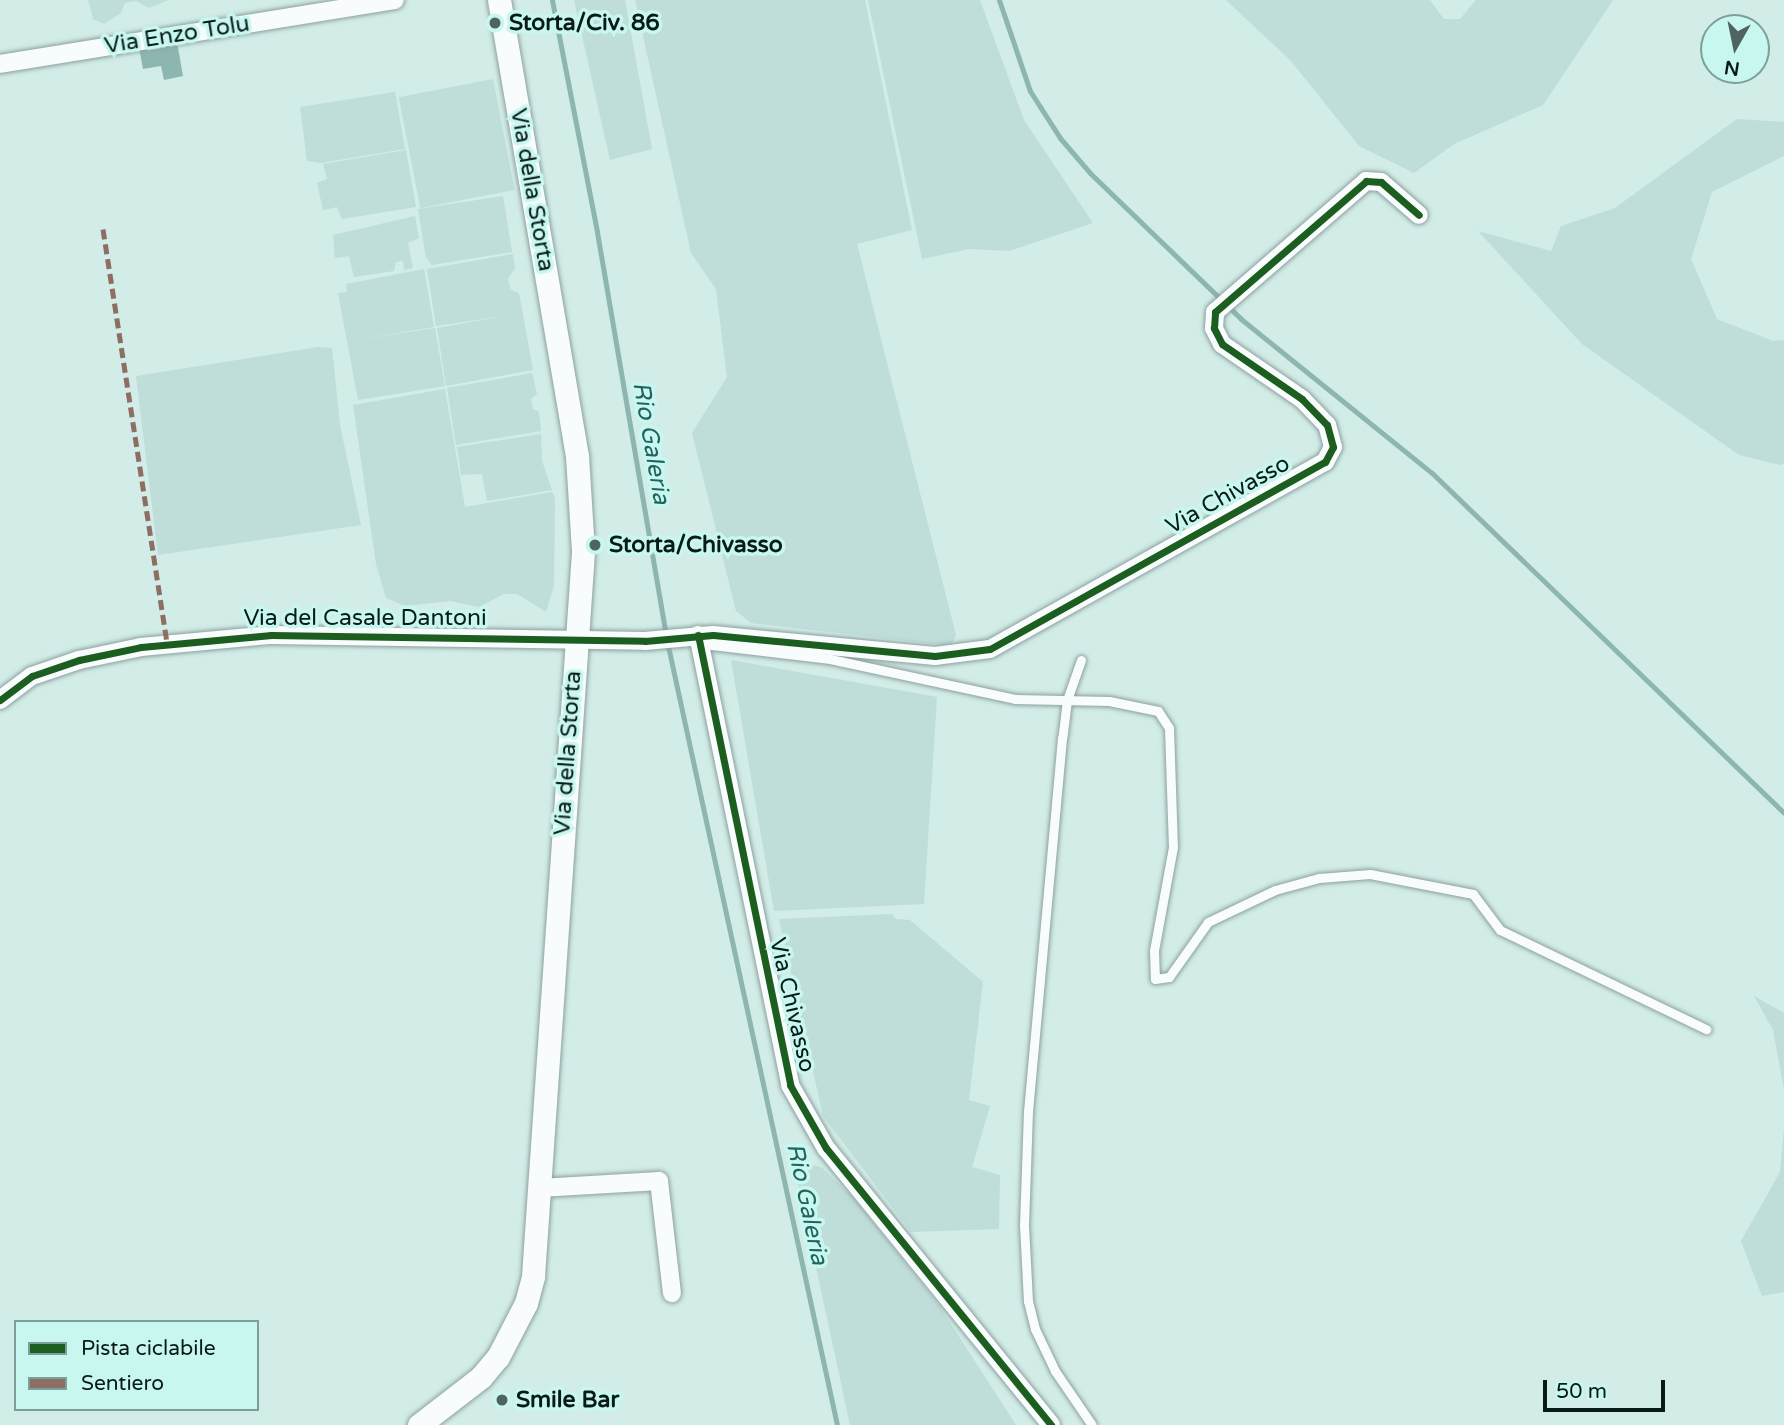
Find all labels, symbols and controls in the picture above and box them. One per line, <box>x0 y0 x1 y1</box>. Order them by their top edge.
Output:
place label: Storta/Civ. 86 <box>509 9 660 37</box>
street label: Via Enzo Tolu <box>102 10 252 60</box>
north arrow <box>1700 14 1770 84</box>
marker: Storta/Civ. 86 <box>487 15 503 31</box>
text: N <box>1723 56 1741 80</box>
street label: Via della Storta <box>504 106 560 274</box>
water label: Rio Galeria <box>626 380 676 506</box>
street label: Via Chivasso <box>1161 450 1295 540</box>
place label: Storta/Chivasso <box>609 531 783 559</box>
marker: Storta/Chivasso <box>587 537 603 553</box>
street label: Via del Casale Dantoni <box>243 604 487 632</box>
street label: Via della Storta <box>548 670 588 836</box>
street label: Via Chivasso <box>763 935 821 1075</box>
water label: Rio Galeria <box>780 1140 834 1268</box>
legend <box>14 1320 259 1411</box>
text: Pista ciclabile <box>81 1336 216 1361</box>
scale bar <box>1546 1366 1668 1410</box>
text: Sentiero <box>81 1371 164 1396</box>
text: 50 m <box>1556 1379 1607 1404</box>
place label: Smile Bar <box>516 1386 619 1414</box>
marker: Smile Bar <box>494 1392 510 1408</box>

